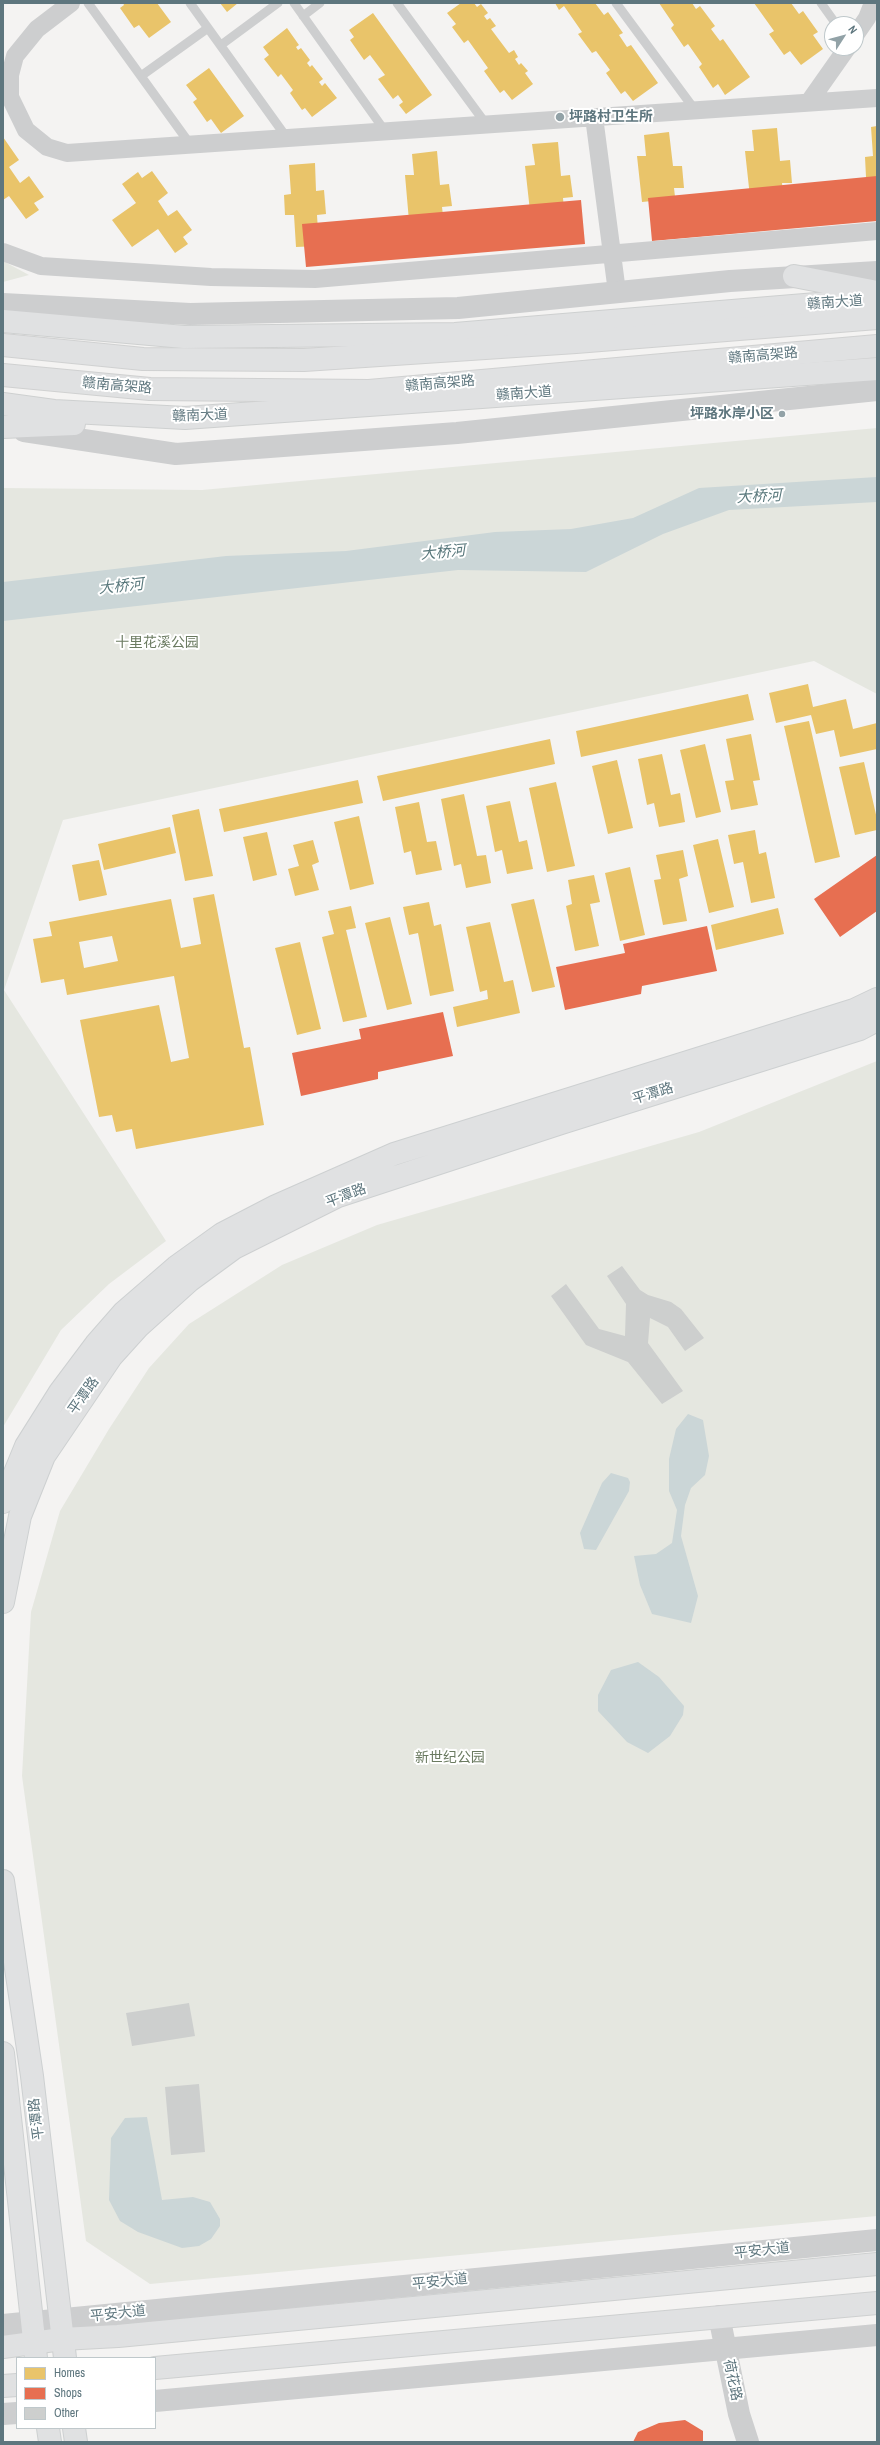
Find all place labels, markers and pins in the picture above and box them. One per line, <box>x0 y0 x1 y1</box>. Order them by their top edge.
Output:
place label: 坪路村卫生所 <box>569 109 653 125</box>
marker: 坪路村卫生所 <box>554 111 566 123</box>
place label: 坪路水岸小区 <box>690 406 774 422</box>
marker: 坪路水岸小区 <box>777 409 787 419</box>

